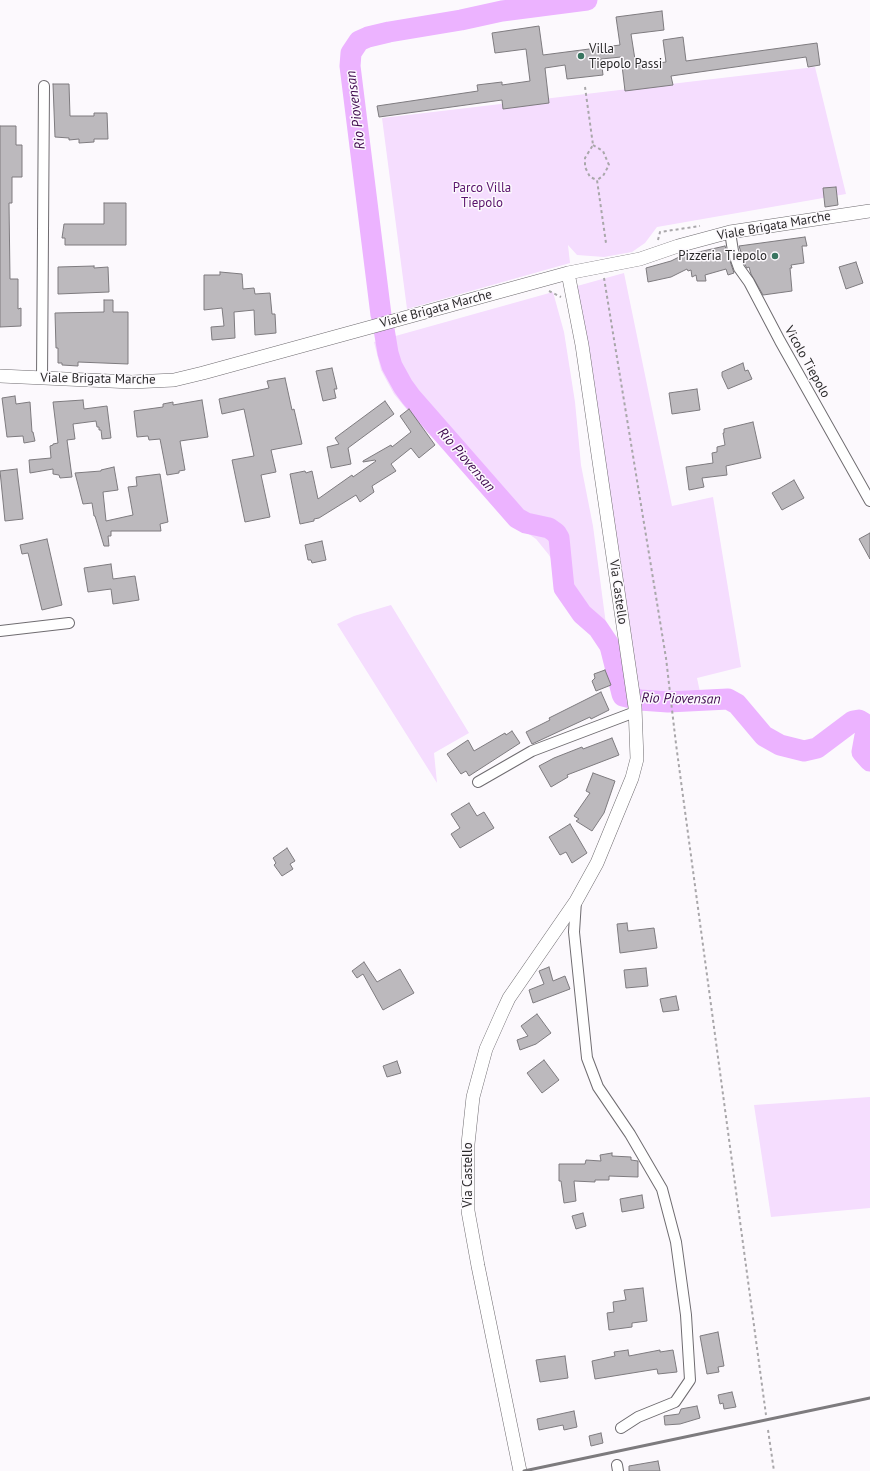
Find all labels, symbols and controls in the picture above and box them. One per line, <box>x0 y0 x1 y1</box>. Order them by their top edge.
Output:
place label: Villa Tiepolo Passi <box>589 41 662 72</box>
marker: Villa Tiepolo Passi <box>576 51 586 61</box>
water label: Rio Piovensan <box>343 70 369 150</box>
park label: Parco Villa Tiepolo <box>453 180 511 211</box>
street label: Viale Brigata Marche <box>716 208 832 244</box>
place label: Pizzeria Tiepolo <box>678 248 767 264</box>
marker: Pizzeria Tiepolo <box>770 251 780 261</box>
street label: Viale Brigata Marche <box>378 287 494 331</box>
street label: Vicolo Tiepolo <box>781 323 833 401</box>
street label: Viale Brigata Marche <box>40 370 156 388</box>
water label: Rio Piovensan <box>434 425 498 495</box>
street label: Via Castello <box>606 559 630 625</box>
water label: Rio Piovensan <box>641 690 721 708</box>
street label: Via Castello <box>460 1142 476 1208</box>

